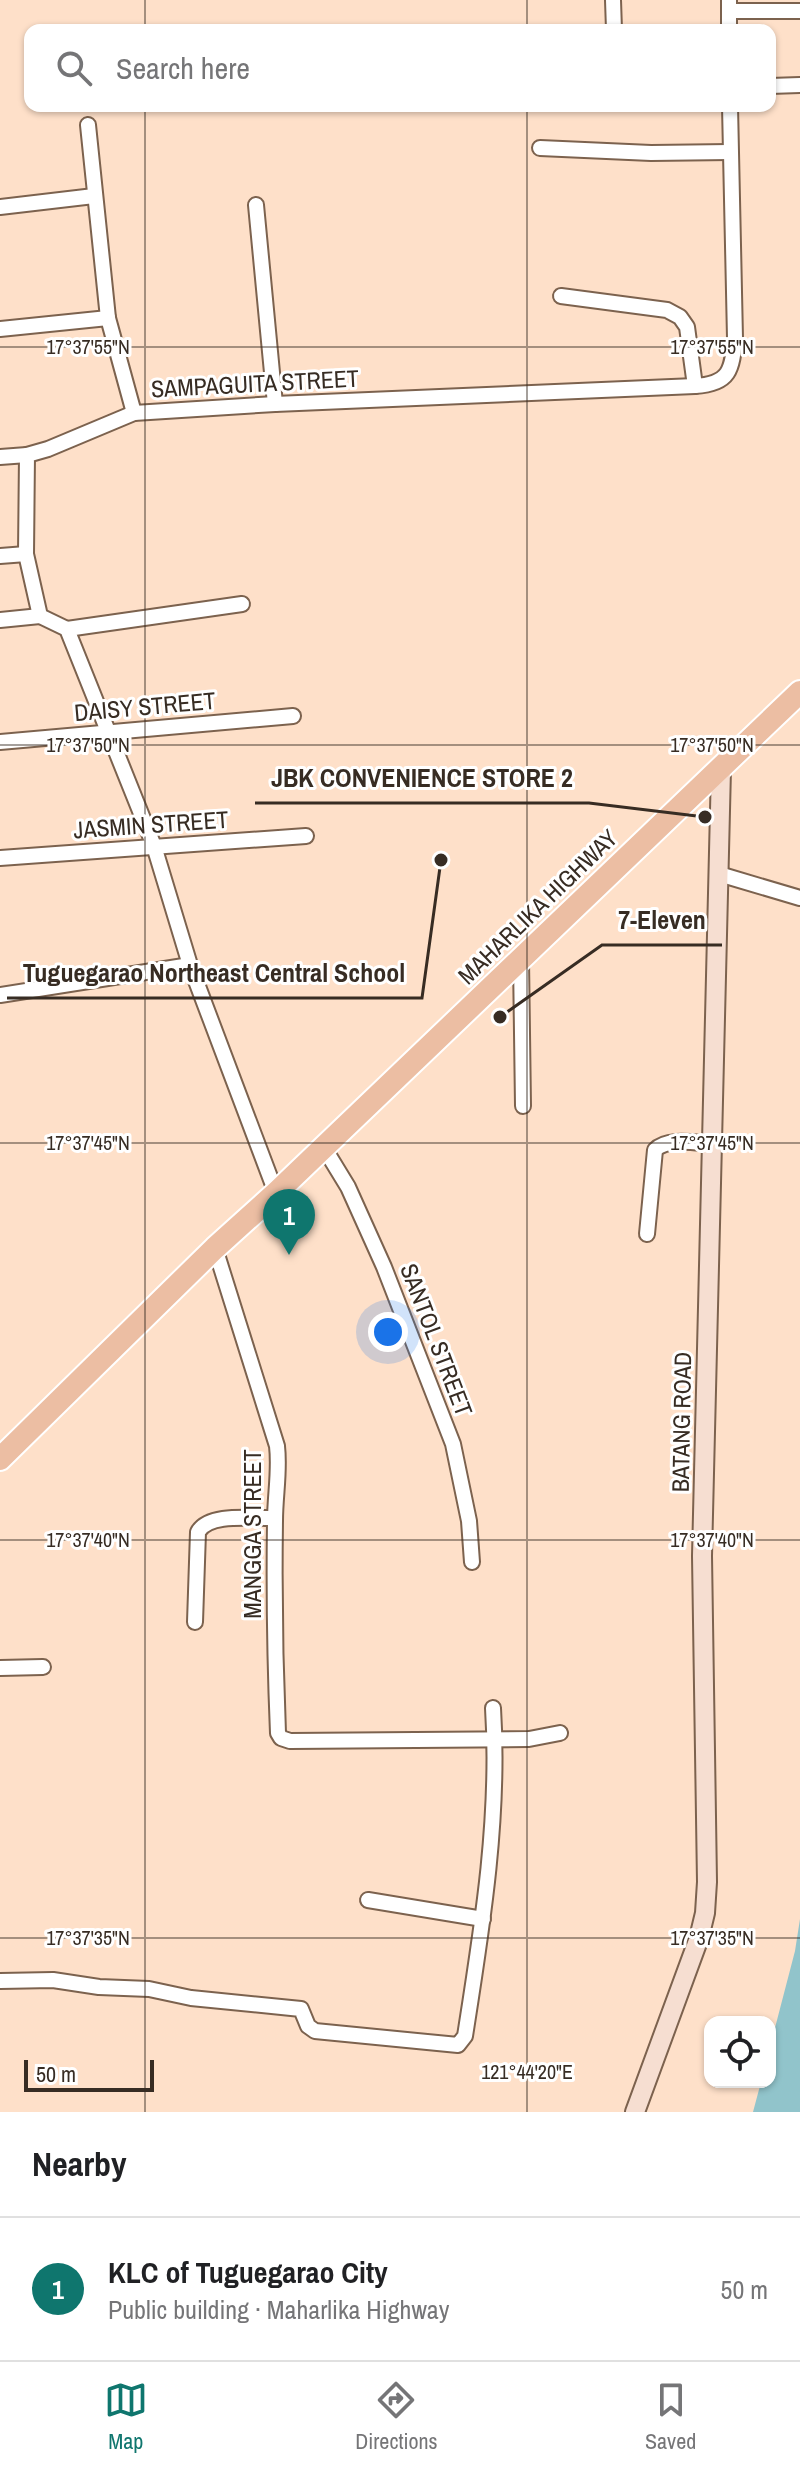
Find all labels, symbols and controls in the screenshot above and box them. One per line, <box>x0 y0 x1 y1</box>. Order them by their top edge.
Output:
search box <box>24 24 776 112</box>
icon: search <box>52 46 96 90</box>
text: Search here <box>116 48 250 88</box>
text: 17°37'55"N <box>46 333 130 360</box>
text: 17°37'55"N <box>670 333 754 360</box>
street label: SAMPAGUITA STREET <box>150 362 360 404</box>
street label: DAISY STREET <box>73 684 217 728</box>
text: 17°37'50"N <box>46 731 130 758</box>
text: 17°37'50"N <box>670 731 754 758</box>
callout: JBK CONVENIENCE STORE 2 <box>255 753 589 803</box>
text: JBK CONVENIENCE STORE 2 <box>271 760 573 795</box>
street label: JASMIN STREET <box>72 803 229 845</box>
street label: MAHARLIKA HIGHWAY <box>451 822 624 991</box>
callout: 7-Eleven <box>602 895 722 945</box>
text: 7-Eleven <box>618 902 706 937</box>
callout: Tuguegarao Northeast Central School <box>7 948 422 998</box>
text: Tuguegarao Northeast Central School <box>23 955 405 990</box>
text: 17°37'45"N <box>46 1129 130 1156</box>
text: 17°37'45"N <box>670 1129 754 1156</box>
pin: 1 <box>263 1189 315 1255</box>
street label: SANTOL STREET <box>393 1259 481 1420</box>
your location <box>368 1312 408 1352</box>
street label: BATANG ROAD <box>664 1352 698 1492</box>
street label: MANGGA STREET <box>236 1449 268 1619</box>
text: 17°37'40"N <box>46 1526 130 1553</box>
text: 17°37'40"N <box>670 1526 754 1553</box>
text: 17°37'35"N <box>46 1924 130 1951</box>
text: 17°37'35"N <box>670 1924 754 1951</box>
map controls <box>704 2016 776 2088</box>
button: locate <box>704 2016 776 2088</box>
scale bar <box>24 2056 154 2092</box>
text: 121°44'20"E <box>481 2058 573 2085</box>
text: 50 m <box>36 2059 76 2089</box>
text: Nearby <box>32 2141 127 2187</box>
text: KLC of Tuguegarao City <box>108 2252 388 2292</box>
text: 1 <box>52 2272 64 2307</box>
text: 50 m <box>721 2272 768 2307</box>
text: Public building · Maharlika Highway <box>108 2292 449 2327</box>
tab: Map <box>104 2378 148 2456</box>
tab: Directions <box>355 2378 438 2456</box>
tab: Saved <box>645 2378 696 2456</box>

